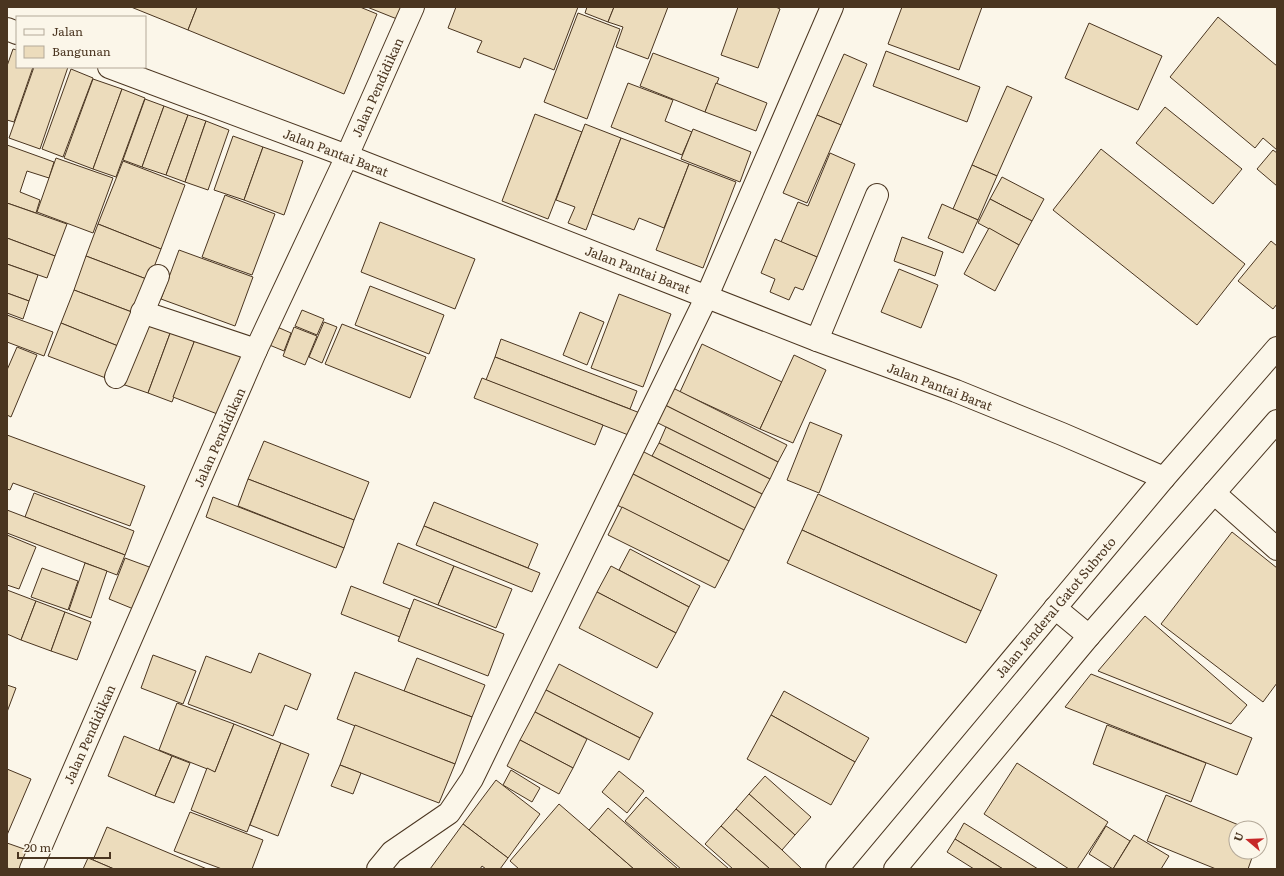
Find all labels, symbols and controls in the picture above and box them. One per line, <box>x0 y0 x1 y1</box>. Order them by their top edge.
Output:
legend <box>16 16 146 68</box>
text: Jalan <box>52 22 83 40</box>
street label: Jalan Pendidikan <box>347 34 408 140</box>
text: Bangunan <box>52 42 111 60</box>
street label: Jalan Pantai Barat <box>280 123 392 181</box>
street label: Jalan Pantai Barat <box>582 240 694 298</box>
street label: Jalan Pantai Barat <box>884 357 996 415</box>
street label: Jalan Pendidikan <box>189 384 250 490</box>
street label: Jalan Jenderal Gatot Subroto <box>990 532 1120 682</box>
street label: Jalan Pendidikan <box>59 681 120 787</box>
north arrow <box>1228 820 1268 860</box>
text: U <box>1229 829 1247 843</box>
scale bar <box>18 834 110 860</box>
text: 20 m <box>24 838 51 856</box>

